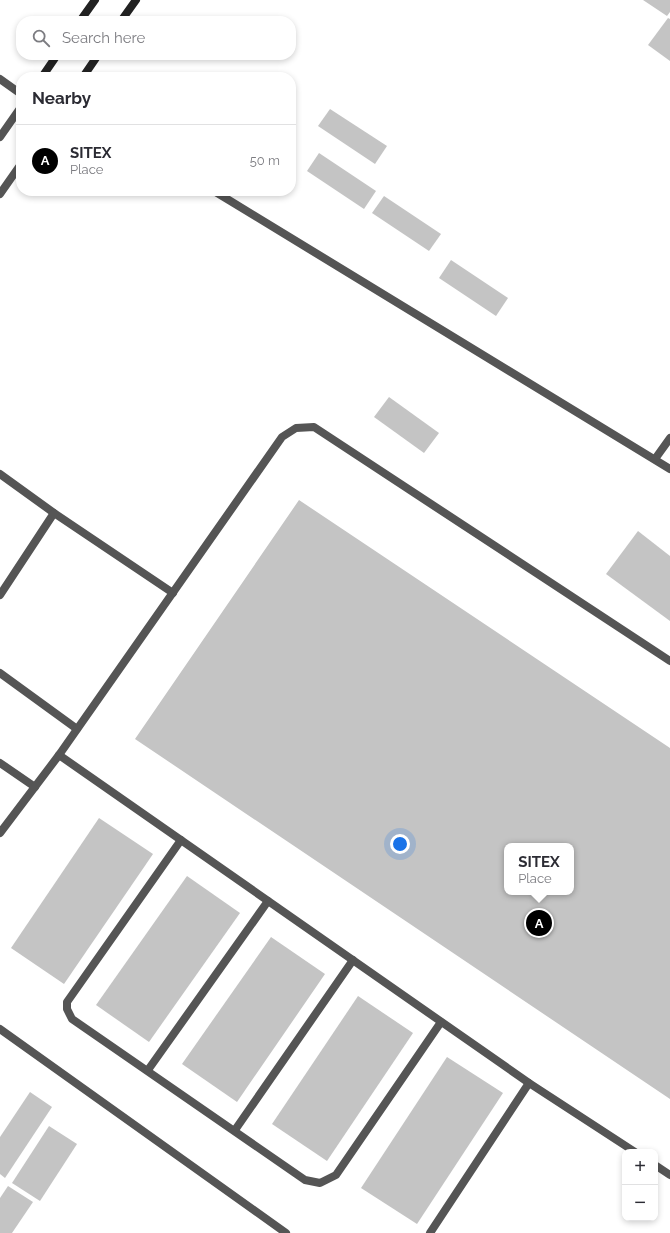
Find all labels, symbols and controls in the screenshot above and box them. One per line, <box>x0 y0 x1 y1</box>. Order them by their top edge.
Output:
search box <box>16 16 296 60</box>
icon: search <box>30 27 52 49</box>
text: Search here <box>62 29 145 47</box>
text: Nearby <box>32 88 91 108</box>
text: SITEX <box>70 144 111 162</box>
text: A <box>41 153 49 168</box>
text: 50 m <box>250 153 280 168</box>
text: Place <box>70 162 103 177</box>
your location <box>390 834 410 854</box>
popup <box>504 843 574 895</box>
text: SITEX <box>518 853 560 871</box>
text: Place <box>518 871 552 886</box>
pin: A <box>526 908 552 938</box>
map controls <box>622 1149 658 1221</box>
button: + <box>622 1149 658 1185</box>
button: − <box>622 1185 658 1221</box>

